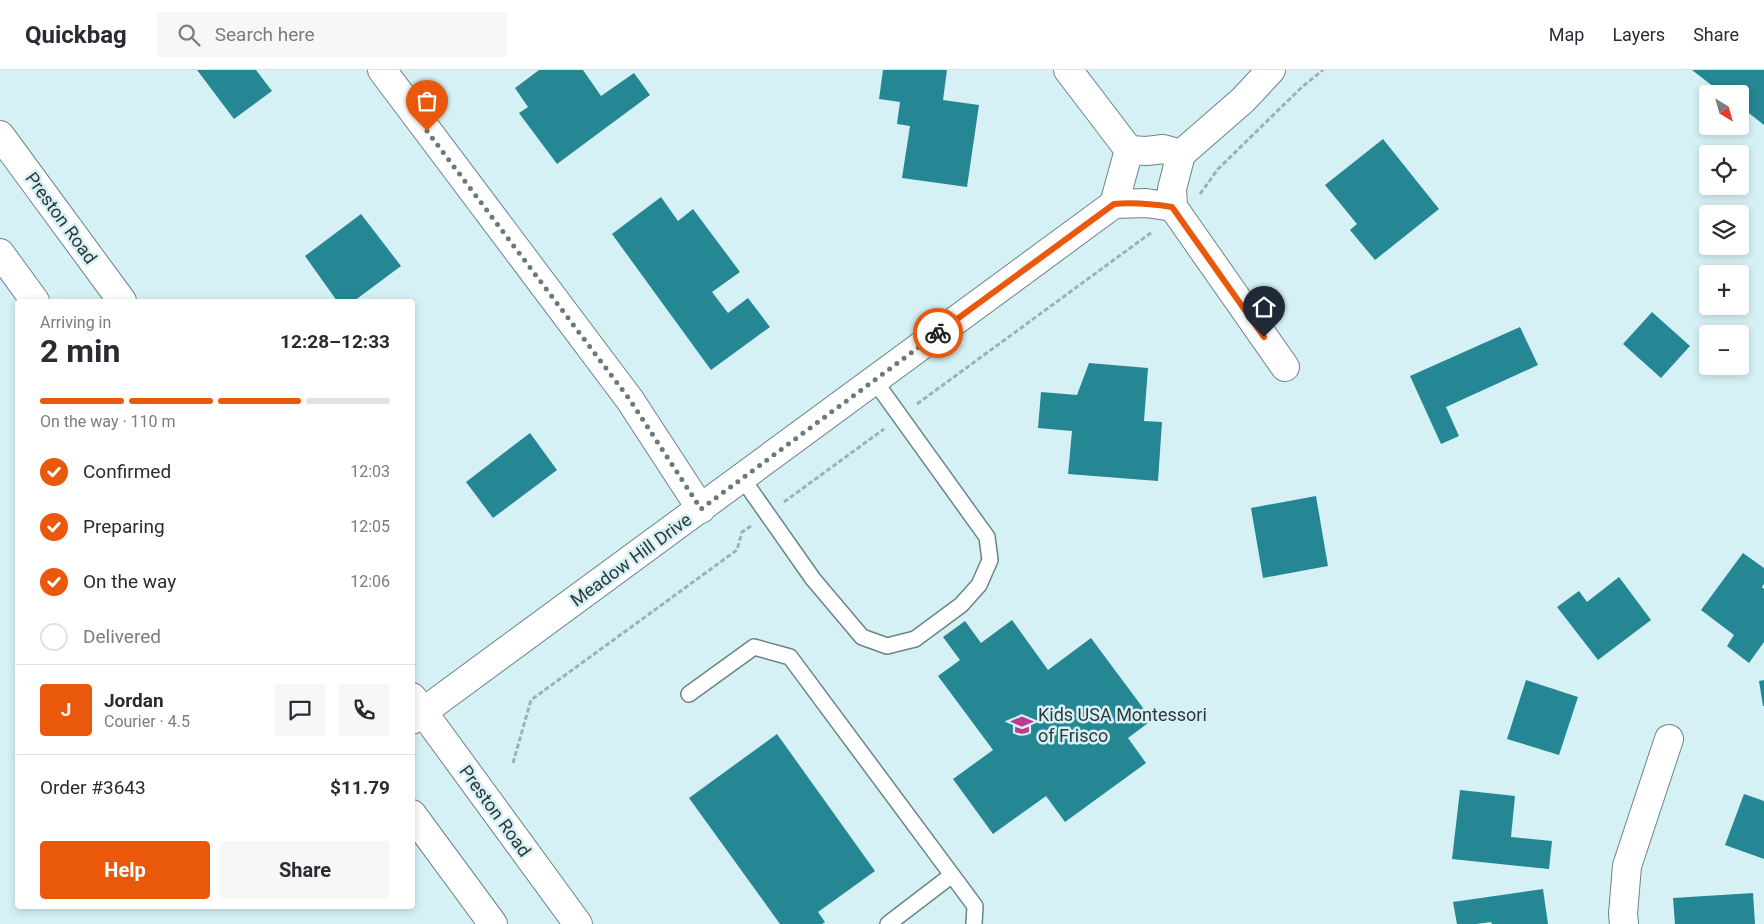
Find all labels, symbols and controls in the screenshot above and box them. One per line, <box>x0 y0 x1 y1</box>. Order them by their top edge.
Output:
search box <box>157 12 507 57</box>
text: Quickbag <box>25 21 127 49</box>
icon: search <box>175 21 203 49</box>
text: Search here <box>215 23 315 46</box>
text: Map <box>1549 24 1584 45</box>
text: Layers <box>1612 24 1665 45</box>
text: Share <box>1693 24 1739 45</box>
pin <box>406 80 448 131</box>
north arrow <box>1699 85 1749 135</box>
map controls <box>1699 85 1749 375</box>
icon: bag <box>413 87 441 115</box>
button: locate <box>1699 145 1749 195</box>
street label: Preston Road <box>21 168 102 267</box>
button: layers <box>1699 205 1749 255</box>
button: + <box>1699 265 1749 315</box>
pin <box>1243 286 1285 337</box>
icon: home <box>1250 293 1278 321</box>
courier <box>913 308 963 358</box>
text: Arriving in <box>40 313 111 332</box>
icon: bike <box>924 319 952 347</box>
button: − <box>1699 325 1749 375</box>
text: 12:28–12:33 <box>280 330 390 353</box>
text: 2 min <box>40 332 120 370</box>
text: On the way · 110 m <box>40 412 176 431</box>
icon: check <box>40 458 68 486</box>
text: Confirmed <box>83 460 171 483</box>
text: 12:03 <box>350 462 390 481</box>
street label: Meadow Hill Drive <box>566 509 695 611</box>
icon: check <box>40 513 68 541</box>
text: Preparing <box>83 515 165 538</box>
text: 12:05 <box>350 517 390 536</box>
icon: check <box>40 568 68 596</box>
text: On the way <box>83 570 176 593</box>
text: 12:06 <box>350 572 390 591</box>
text: Delivered <box>83 625 161 648</box>
button: chat <box>274 684 326 736</box>
button: phone <box>338 684 390 736</box>
text: Jordan <box>104 689 164 712</box>
text: J <box>61 698 71 721</box>
place label: Kids USA Montessori of Frisco <box>1038 704 1207 746</box>
text: Courier · 4.5 <box>104 712 190 731</box>
school or university icon: Kids USA Montessori of Frisco <box>1009 712 1035 738</box>
street label: Preston Road <box>455 761 536 860</box>
text: Order #3643 <box>40 776 146 799</box>
text: $11.79 <box>330 776 390 799</box>
button: Help <box>40 841 210 899</box>
button: Share <box>220 841 390 899</box>

